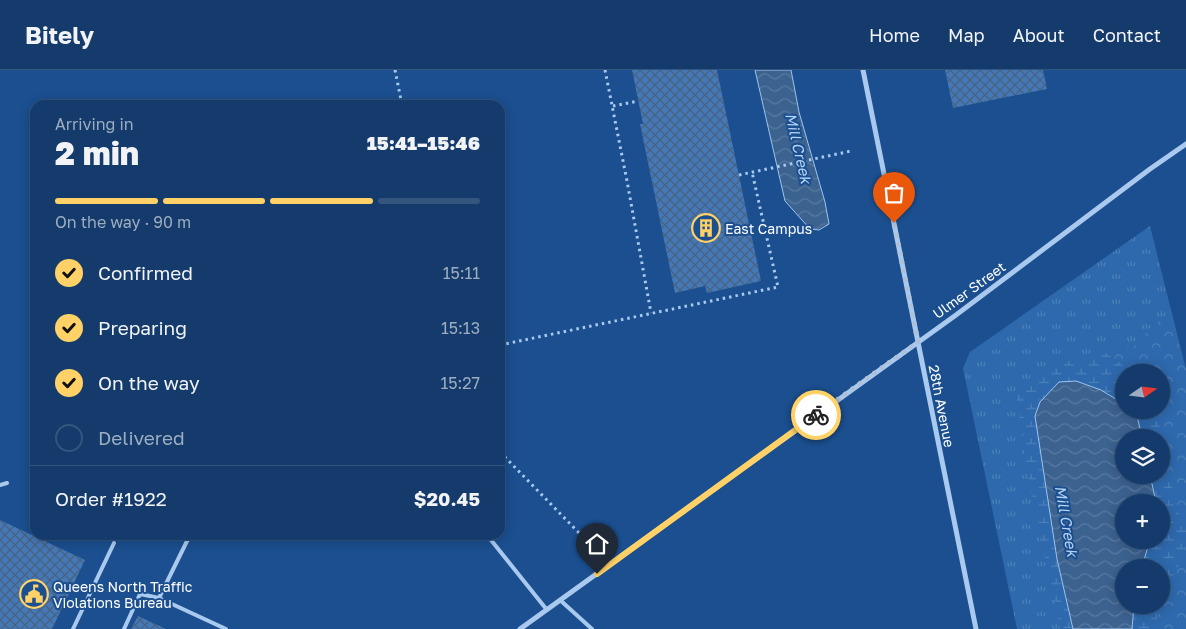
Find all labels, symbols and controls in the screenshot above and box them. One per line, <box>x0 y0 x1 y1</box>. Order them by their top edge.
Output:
text: Bitely <box>25 20 94 49</box>
text: Home <box>869 24 920 46</box>
text: Map <box>948 24 985 46</box>
text: About <box>1013 24 1065 46</box>
text: Contact <box>1093 24 1161 46</box>
water label: Mill Creek <box>782 111 816 187</box>
text: Arriving in <box>55 114 134 134</box>
text: 15:41–15:46 <box>367 131 480 154</box>
text: 2 min <box>55 134 139 172</box>
pin <box>873 172 915 223</box>
icon: bag <box>880 179 908 207</box>
text: On the way · 90 m <box>55 212 191 232</box>
building icon: East Campus <box>691 213 721 243</box>
place label: East Campus <box>725 220 812 237</box>
street label: Ulmer Street <box>929 258 1009 322</box>
icon: check <box>55 259 83 287</box>
text: Confirmed <box>98 261 193 284</box>
text: 15:11 <box>443 263 480 283</box>
icon: check <box>55 314 83 342</box>
text: Preparing <box>98 316 187 339</box>
text: 15:13 <box>441 318 480 338</box>
street label: 28th Avenue <box>926 363 958 449</box>
north arrow <box>1115 364 1170 419</box>
map controls <box>1115 364 1170 614</box>
icon: check <box>55 369 83 397</box>
text: On the way <box>98 371 200 394</box>
text: 15:27 <box>440 373 480 393</box>
courier <box>791 390 841 440</box>
icon: bike <box>802 401 830 429</box>
text: Delivered <box>98 426 185 449</box>
button: layers <box>1115 429 1170 484</box>
water label: Mill Creek <box>1052 484 1082 560</box>
text: Order #1922 <box>55 487 167 510</box>
text: $20.45 <box>414 487 480 510</box>
button: + <box>1115 494 1170 549</box>
pin <box>576 523 618 574</box>
icon: home <box>583 530 611 558</box>
button: − <box>1115 559 1170 614</box>
place label: Queens North Traffic Violations Bureau <box>53 578 193 611</box>
public building icon: Queens North Traffic Violations Bureau <box>19 579 49 609</box>

